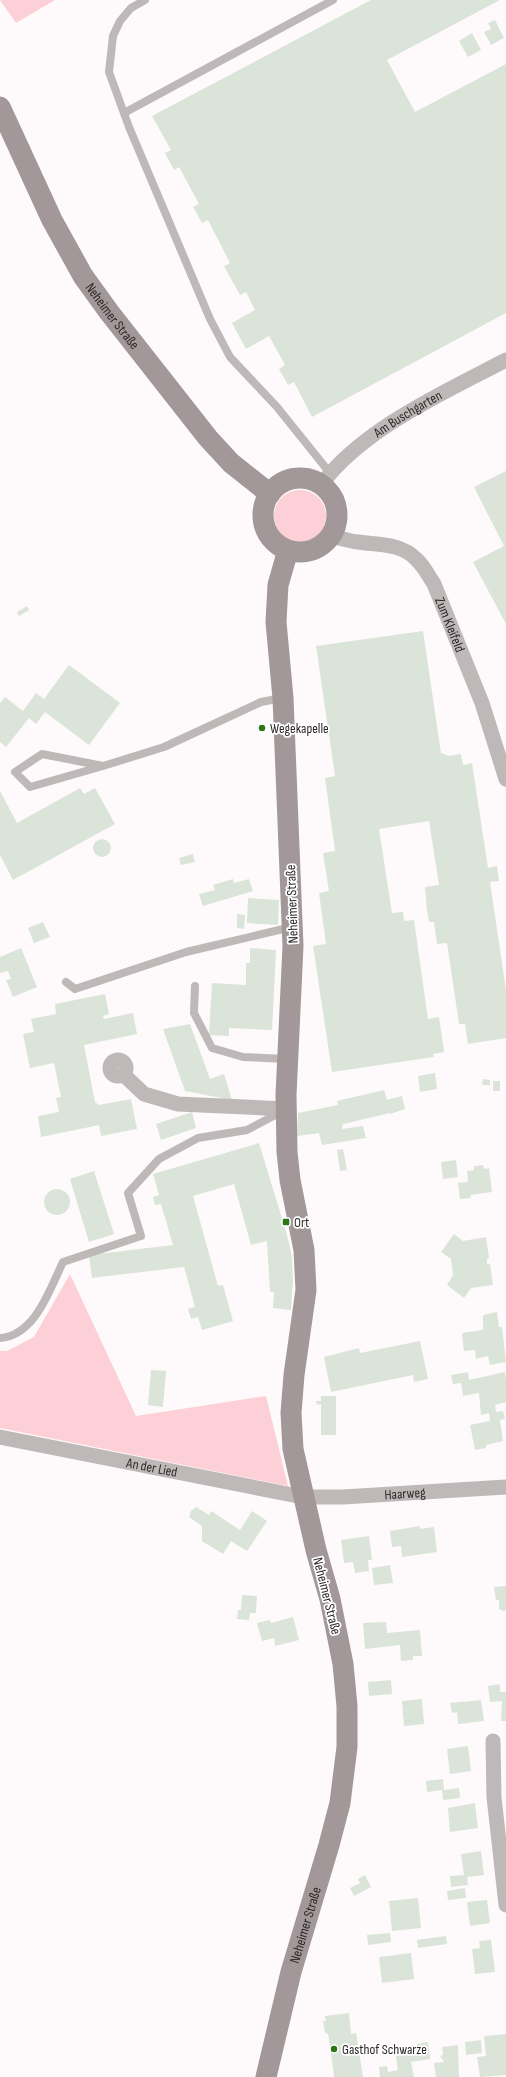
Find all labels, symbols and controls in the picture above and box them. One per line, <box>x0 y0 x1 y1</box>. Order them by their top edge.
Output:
street label: Neheimer Straße <box>82 279 143 352</box>
street label: Am Buschgarten <box>369 386 445 441</box>
street label: Zum Kleifeld <box>432 594 469 655</box>
place label: Wegekapelle <box>270 720 329 737</box>
marker: Wegekapelle <box>257 723 267 733</box>
street label: Neheimer Straße <box>282 864 302 944</box>
place label: Ort <box>294 1214 309 1231</box>
marker: Ort <box>281 1217 291 1227</box>
street label: An der Lied <box>124 1454 179 1480</box>
street label: Haarweg <box>384 1483 426 1503</box>
street label: Neheimer Straße <box>309 1556 345 1636</box>
street label: Neheimer Straße <box>286 1885 325 1965</box>
place label: Gasthof Schwarze <box>342 2041 427 2058</box>
marker: Gasthof Schwarze <box>329 2044 339 2054</box>

